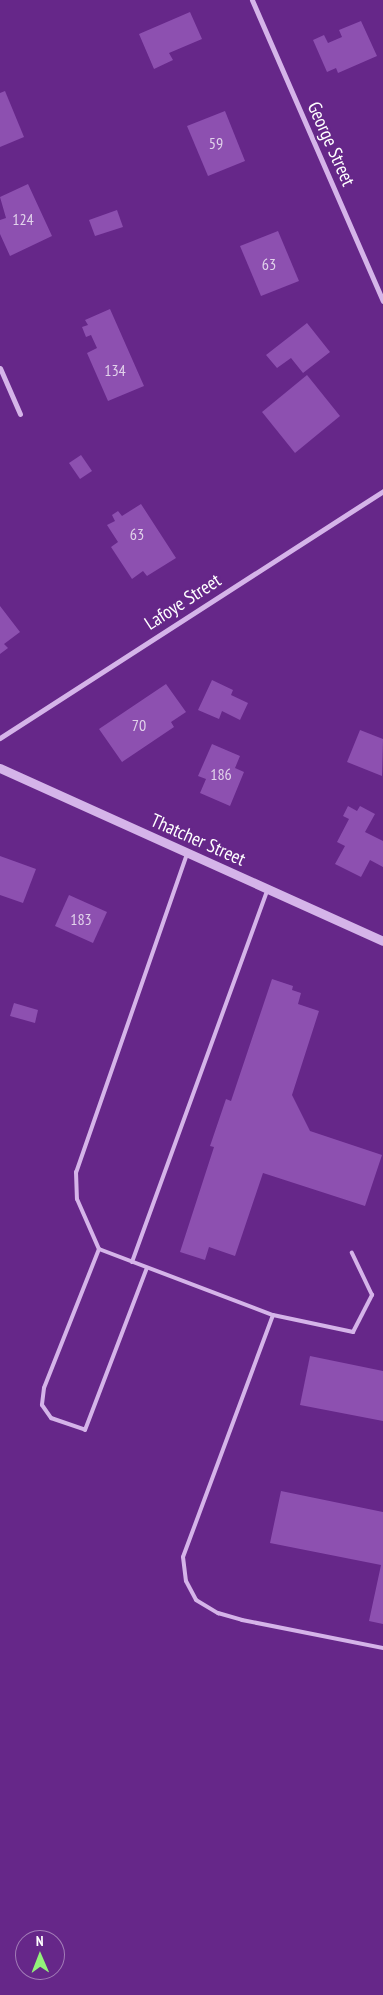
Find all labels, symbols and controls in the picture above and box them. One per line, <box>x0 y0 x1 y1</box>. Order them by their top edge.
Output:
street label: George Street <box>302 98 360 190</box>
house number: 59 <box>209 133 223 153</box>
house number: 124 <box>12 209 34 229</box>
house number: 63 <box>262 254 276 274</box>
house number: 134 <box>104 360 126 380</box>
house number: 63 <box>130 524 144 544</box>
street label: Lafoye Street <box>141 569 225 635</box>
house number: 70 <box>132 715 146 735</box>
house number: 186 <box>210 764 232 784</box>
street label: Thatcher Street <box>147 809 249 871</box>
house number: 183 <box>70 909 92 929</box>
north arrow <box>15 1930 65 1980</box>
text: N <box>36 1932 44 1950</box>

